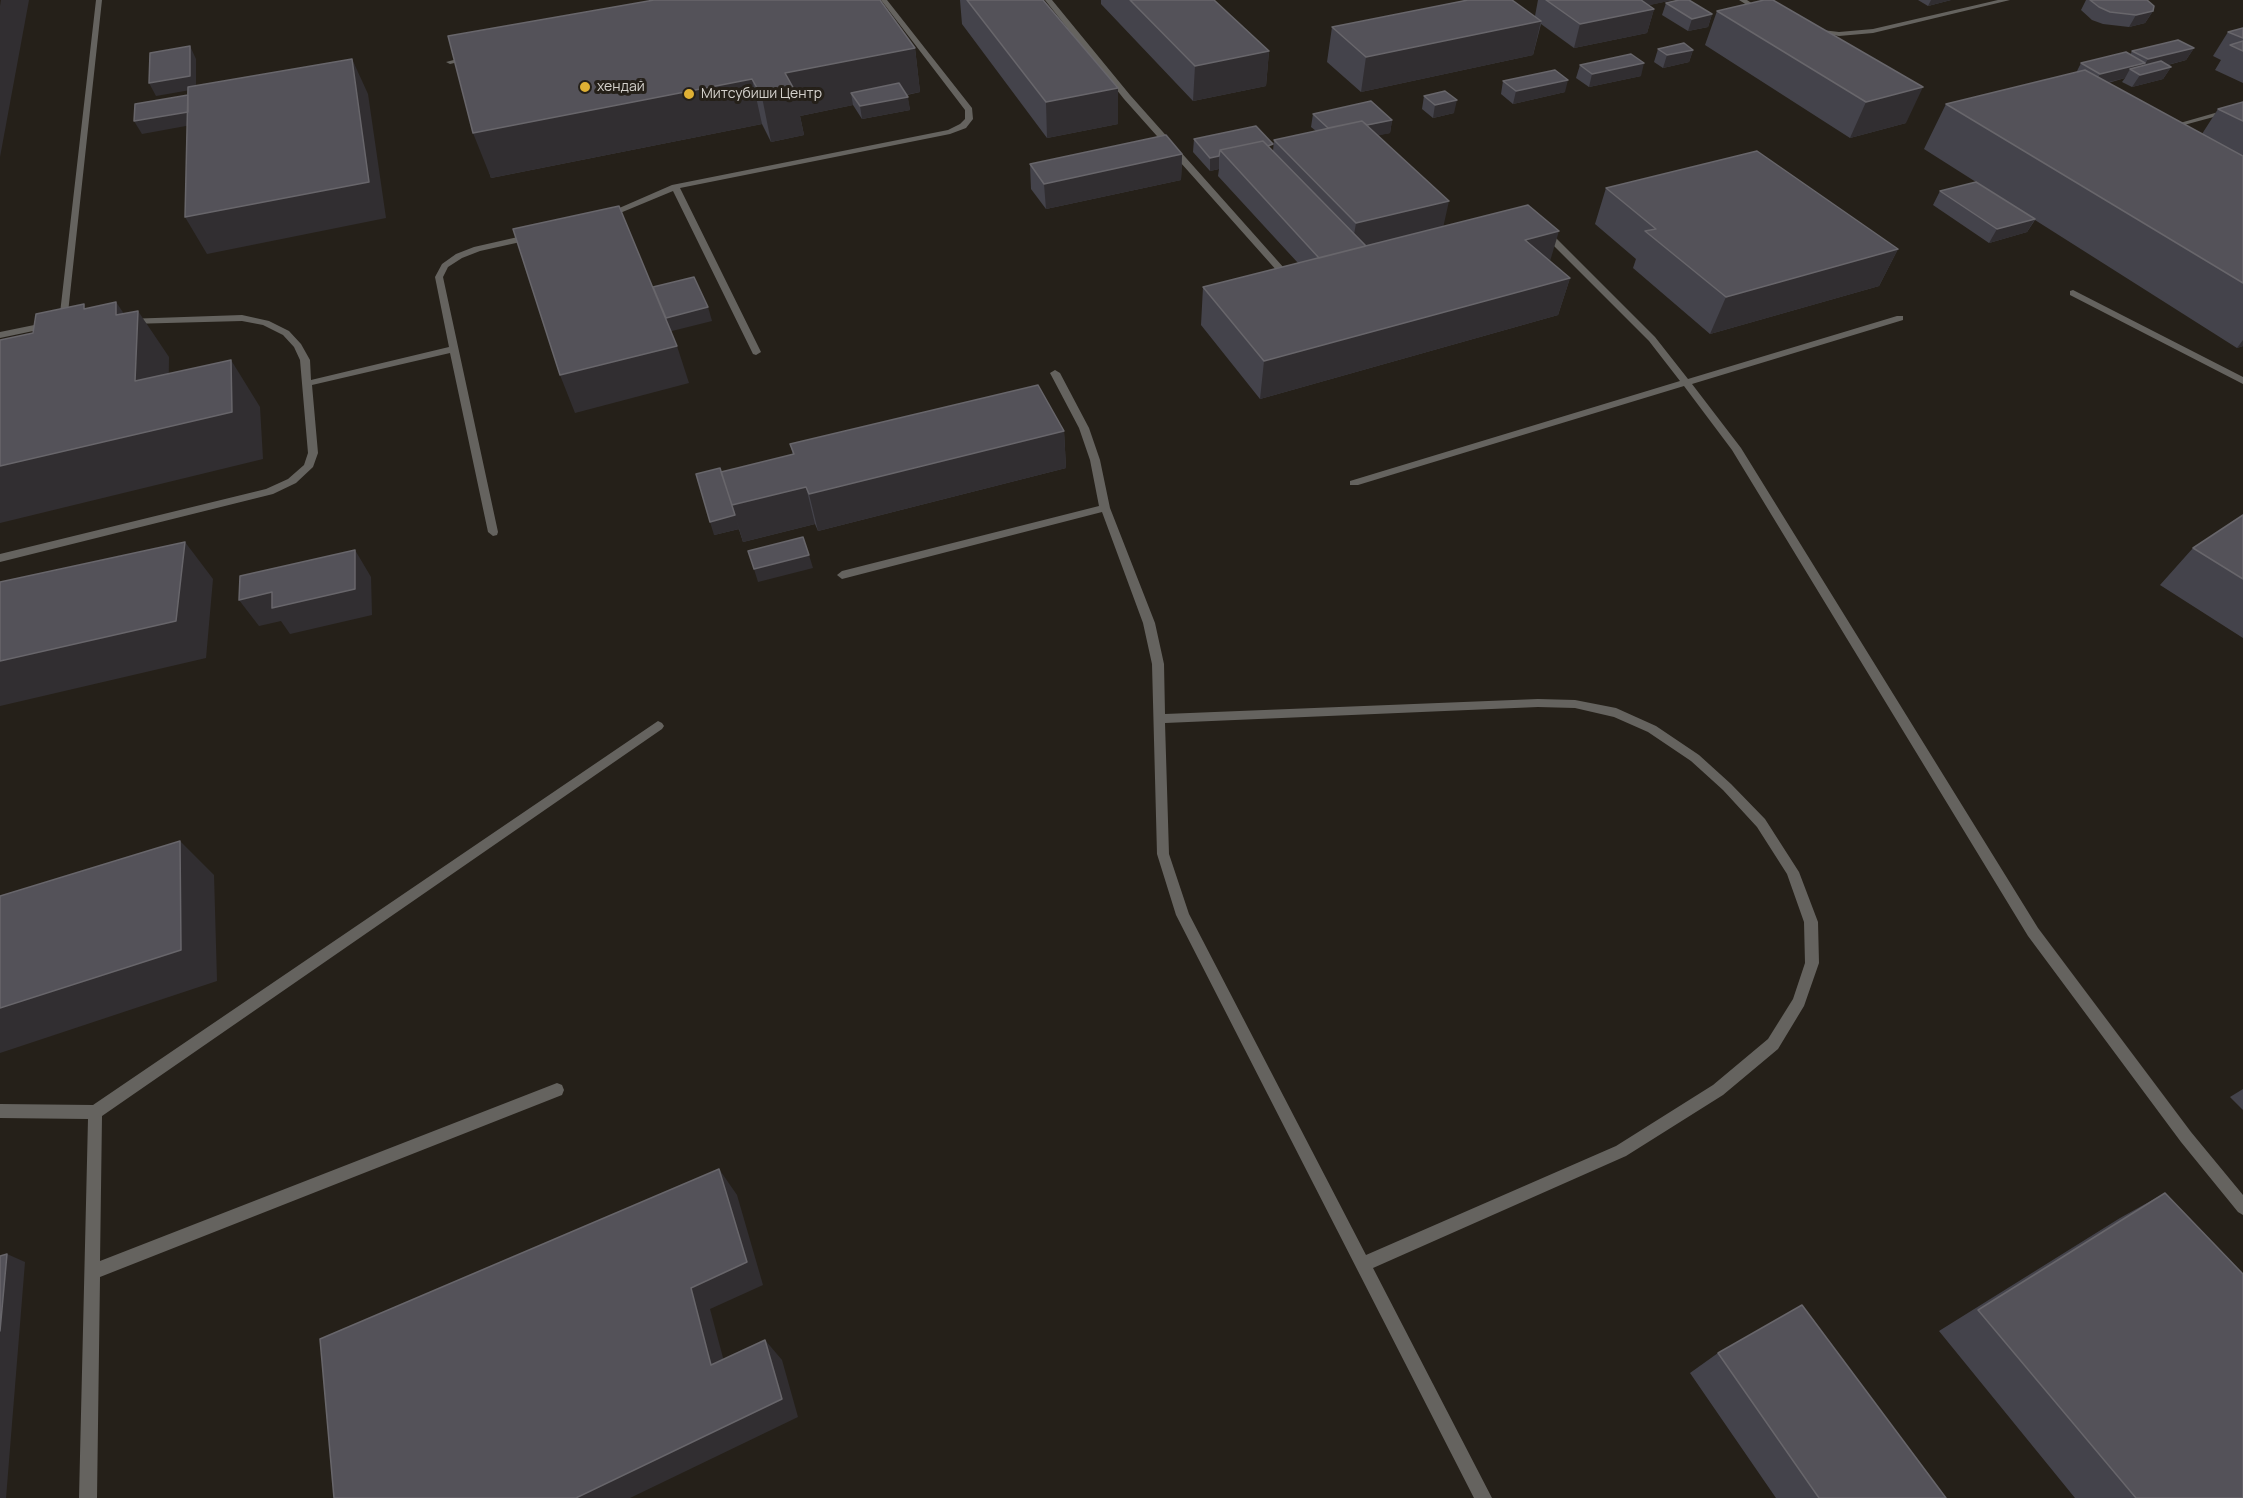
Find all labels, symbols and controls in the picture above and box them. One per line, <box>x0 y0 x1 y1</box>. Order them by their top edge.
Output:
place label: хендай <box>597 79 645 95</box>
marker: хендай <box>578 80 592 94</box>
place label: Митсубиши Центр <box>701 86 822 102</box>
marker: Митсубиши Центр <box>682 87 696 101</box>

